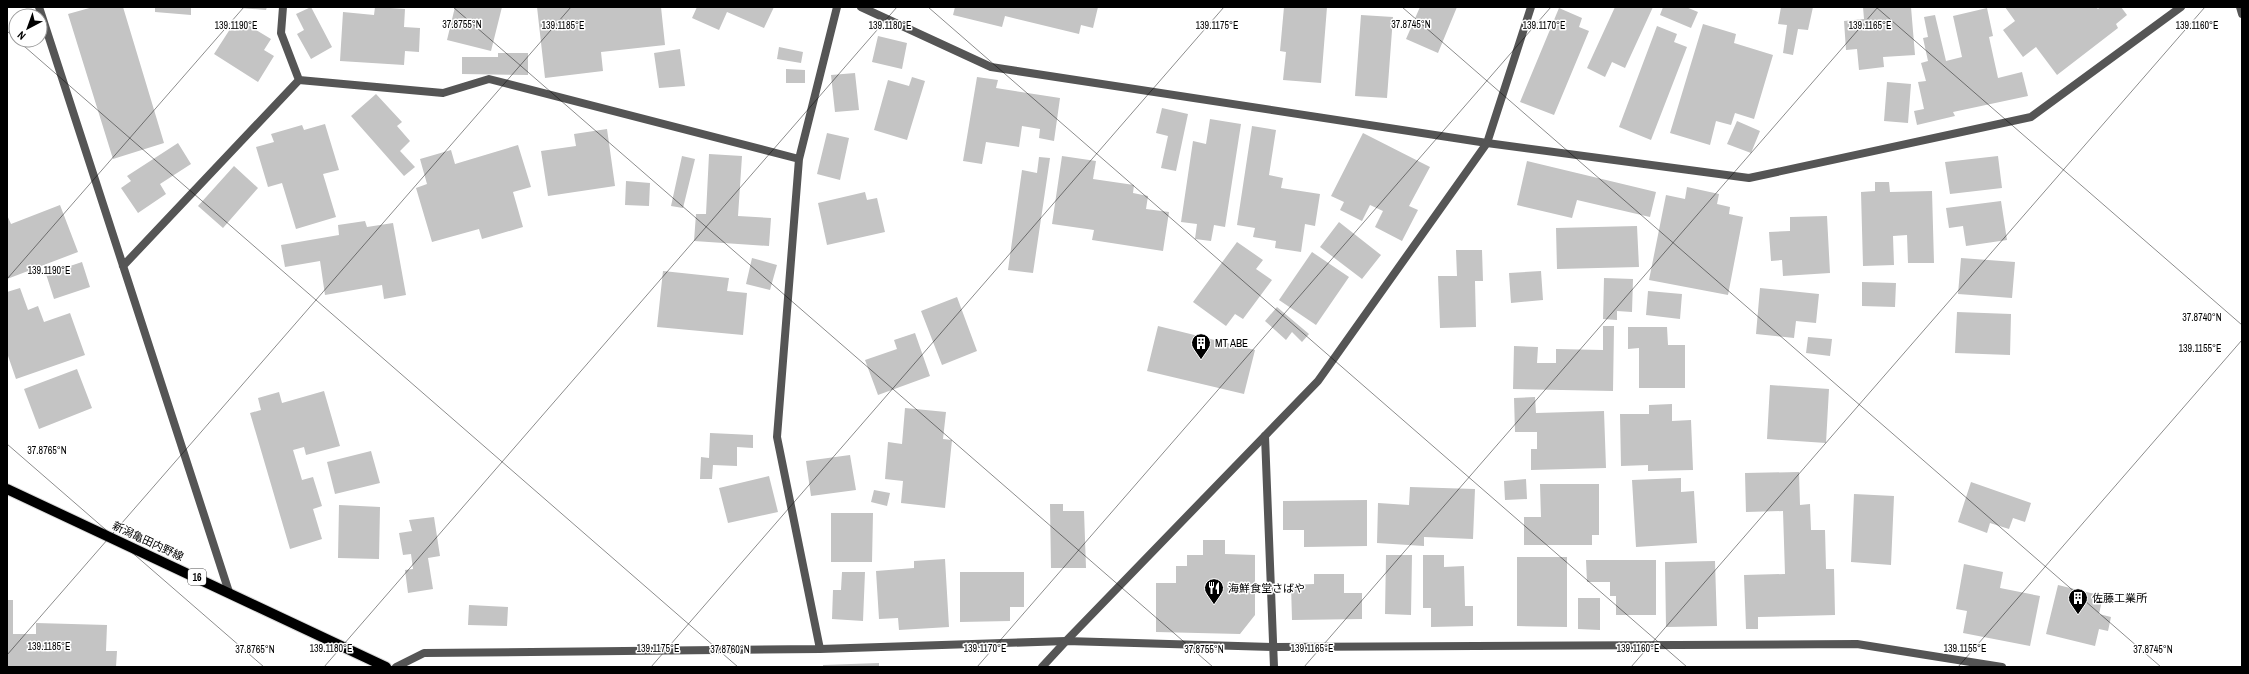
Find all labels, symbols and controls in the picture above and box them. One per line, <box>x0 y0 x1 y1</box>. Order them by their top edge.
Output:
north arrow <box>8 8 48 48</box>
text: 37.8755°N <box>442 18 482 31</box>
text: 37.8745°N <box>1391 18 1431 31</box>
text: 139.1190°E <box>214 19 258 32</box>
text: 139.1185°E <box>541 19 585 32</box>
text: 139.1180°E <box>868 19 912 32</box>
text: 139.1175°E <box>1195 19 1239 32</box>
text: 139.1170°E <box>1522 19 1566 32</box>
text: 139.1165°E <box>1848 19 1892 32</box>
text: 139.1160°E <box>2175 19 2219 32</box>
text: N <box>14 28 28 43</box>
text: 139.1190°E <box>27 264 71 277</box>
text: 37.8740°N <box>2182 311 2222 324</box>
building icon: MT ABE <box>1190 332 1212 360</box>
place label: MT ABE <box>1215 336 1248 350</box>
text: 139.1155°E <box>2178 342 2222 355</box>
text: 37.8765°N <box>27 444 67 457</box>
street label: 新潟亀田内野線 <box>110 518 186 564</box>
road number: 16 <box>188 569 206 585</box>
restaurant icon: 海鮮食堂さばや <box>1203 577 1225 605</box>
place label: 海鮮食堂さばや <box>1228 581 1305 595</box>
building icon: 佐藤工業所 <box>2067 587 2089 615</box>
place label: 佐藤工業所 <box>2092 591 2148 605</box>
text: 139.1185°E <box>27 640 71 653</box>
text: 139.1180°E <box>309 642 353 655</box>
text: 139.1175°E <box>636 642 680 655</box>
text: 139.1170°E <box>963 642 1007 655</box>
text: 139.1165°E <box>1290 642 1334 655</box>
text: 139.1160°E <box>1616 642 1660 655</box>
text: 139.1155°E <box>1943 642 1987 655</box>
text: 37.8765°N <box>235 643 275 656</box>
text: 37.8760°N <box>710 643 750 656</box>
text: 37.8755°N <box>1184 643 1224 656</box>
text: 37.8745°N <box>2133 643 2173 656</box>

